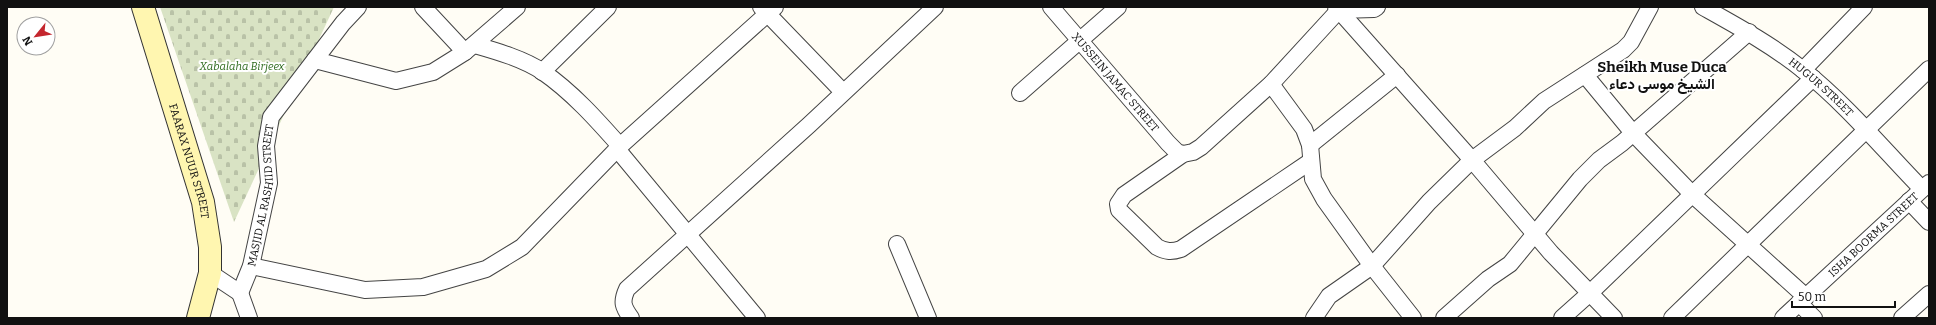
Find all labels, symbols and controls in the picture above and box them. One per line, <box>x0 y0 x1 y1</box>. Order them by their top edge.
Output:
north arrow <box>16 16 56 56</box>
street label: XUSSEIN JAMAC STREET <box>1069 30 1162 135</box>
text: N <box>20 33 36 48</box>
street label: HUGUR STREET <box>1786 55 1856 120</box>
district label: Sheikh Muse Duca الشيخ موسى دعاء <box>1597 58 1727 94</box>
park label: Xabalaha Birjeex <box>199 60 286 73</box>
street label: FAARAX NUUR STREET <box>166 102 212 220</box>
street label: MASJID AL RASHIID STREET <box>245 123 277 268</box>
street label: ISHA BOORMA STREET <box>1826 190 1922 280</box>
scale bar <box>1792 283 1895 309</box>
text: 50 m <box>1798 290 1827 304</box>

